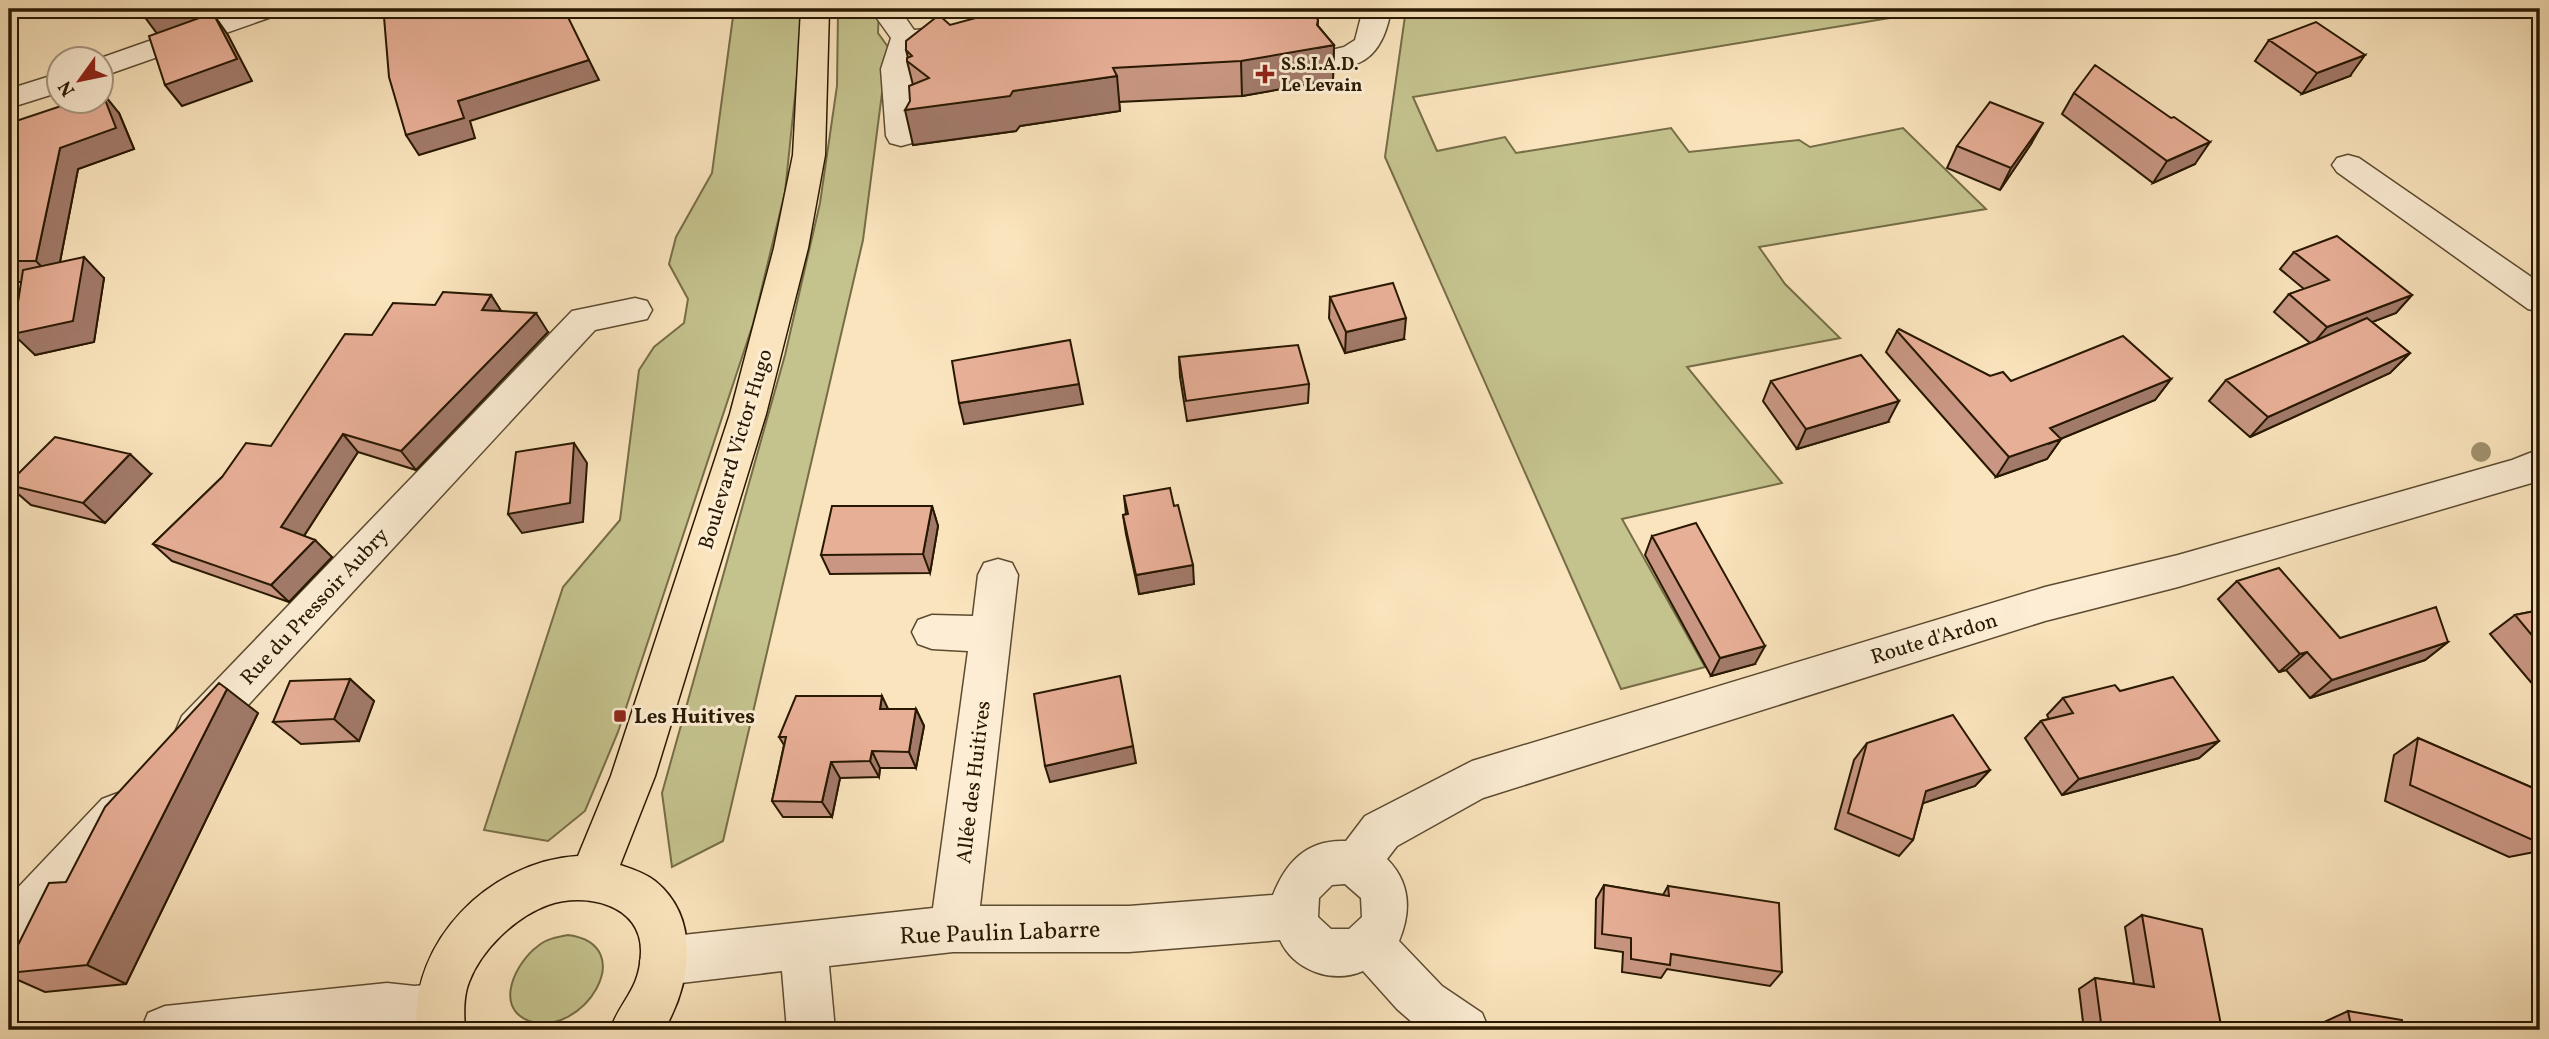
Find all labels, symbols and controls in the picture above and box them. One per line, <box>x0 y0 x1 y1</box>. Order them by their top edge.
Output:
north arrow <box>46 46 116 116</box>
place label: S.S.I.A.D. Le Levain <box>1281 53 1362 99</box>
marker: S.S.I.A.D. Le Levain <box>1255 64 1275 84</box>
text: N <box>53 75 82 101</box>
street label: Boulevard Victor Hugo <box>692 346 781 553</box>
street label: Rue du Pressoir Aubry <box>234 522 396 692</box>
street label: Route d'Ardon <box>1867 606 2001 672</box>
street label: Allée des Huitives <box>950 699 999 865</box>
place label: Les Huitives <box>634 703 755 732</box>
marker: Les Huitives <box>612 708 628 724</box>
street label: Rue Paulin Labarre <box>899 914 1101 954</box>

